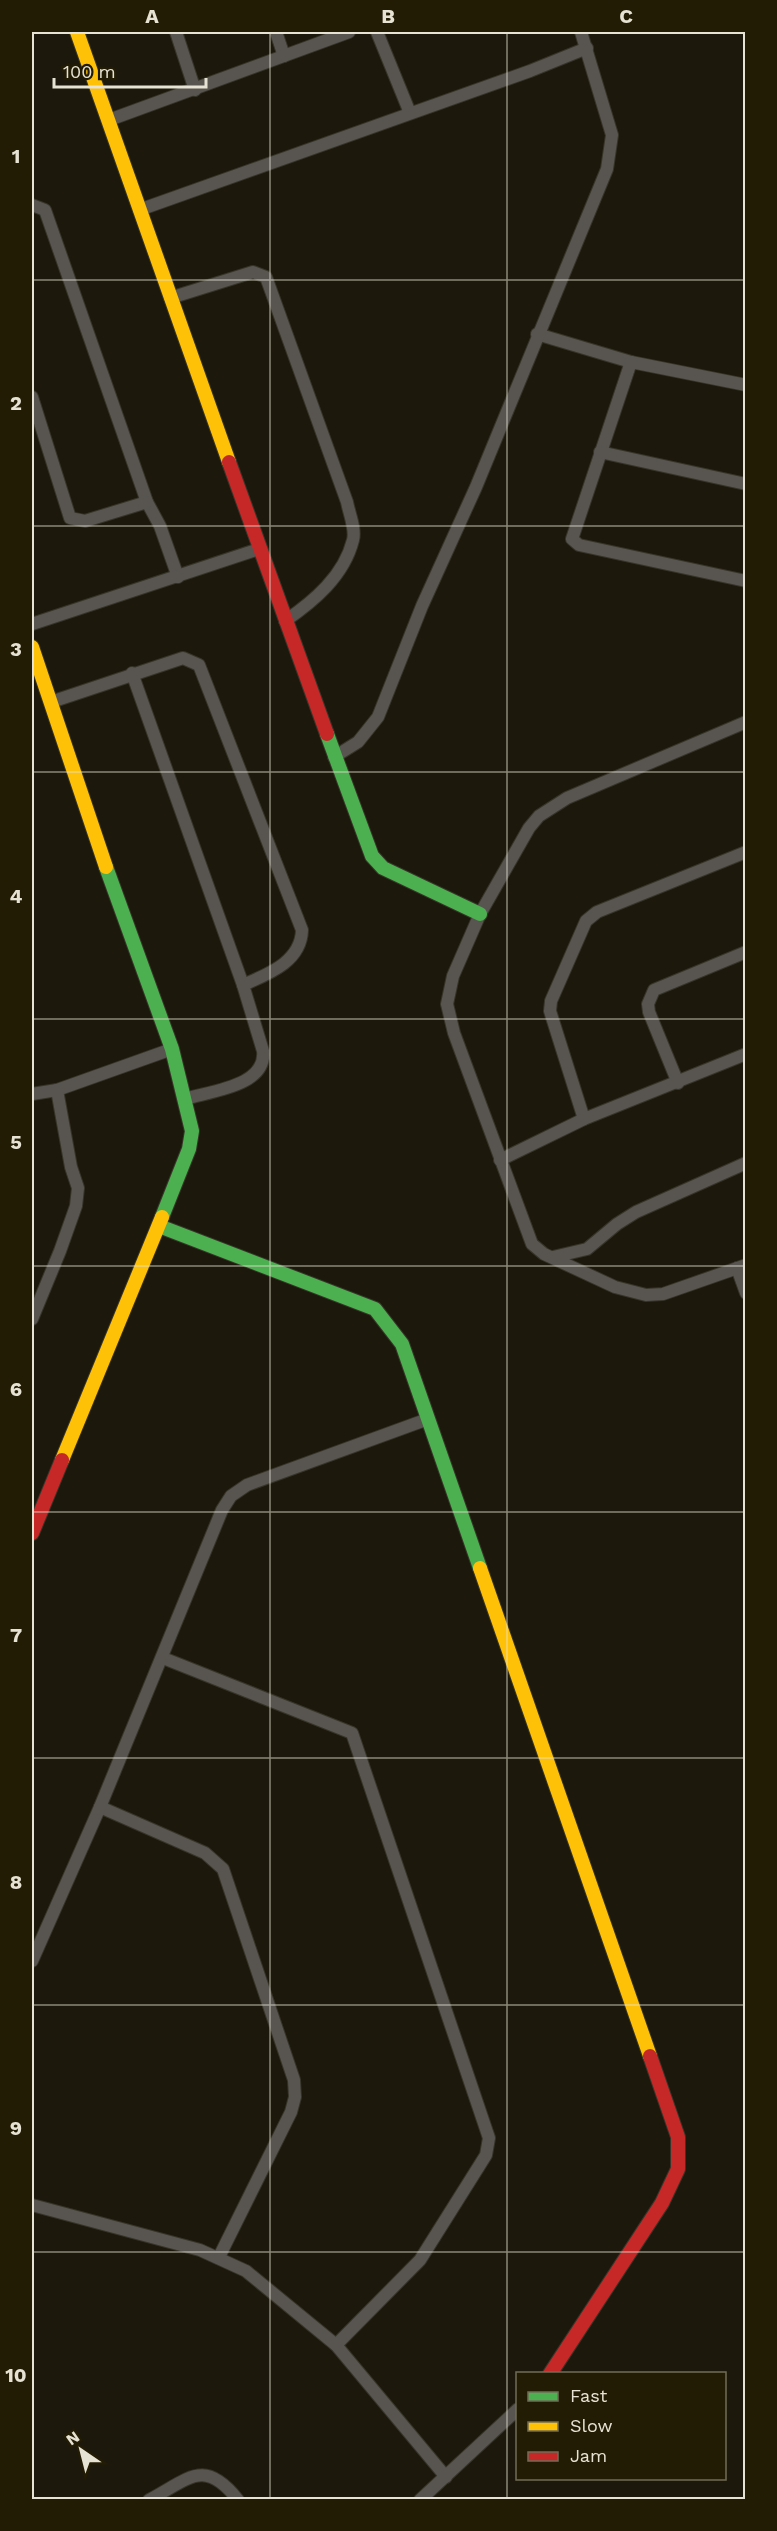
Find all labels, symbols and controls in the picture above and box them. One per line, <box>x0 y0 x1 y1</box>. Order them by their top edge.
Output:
text: A <box>145 4 159 28</box>
text: B <box>381 4 395 28</box>
text: C <box>619 4 633 28</box>
scale bar <box>54 51 206 89</box>
text: 100 m <box>63 61 116 82</box>
text: 1 <box>12 144 20 168</box>
text: 2 <box>10 391 22 415</box>
text: 3 <box>10 637 22 661</box>
text: 4 <box>10 884 23 908</box>
text: 5 <box>10 1130 22 1154</box>
text: 6 <box>10 1377 22 1401</box>
text: 7 <box>10 1623 22 1647</box>
text: 8 <box>10 1870 22 1894</box>
text: 9 <box>10 2116 22 2140</box>
text: 10 <box>5 2363 27 2387</box>
legend <box>516 2372 726 2480</box>
text: Fast <box>570 2385 608 2406</box>
text: Slow <box>570 2415 613 2436</box>
north arrow <box>51 2420 111 2480</box>
text: N <box>62 2427 83 2449</box>
text: Jam <box>570 2445 607 2466</box>

